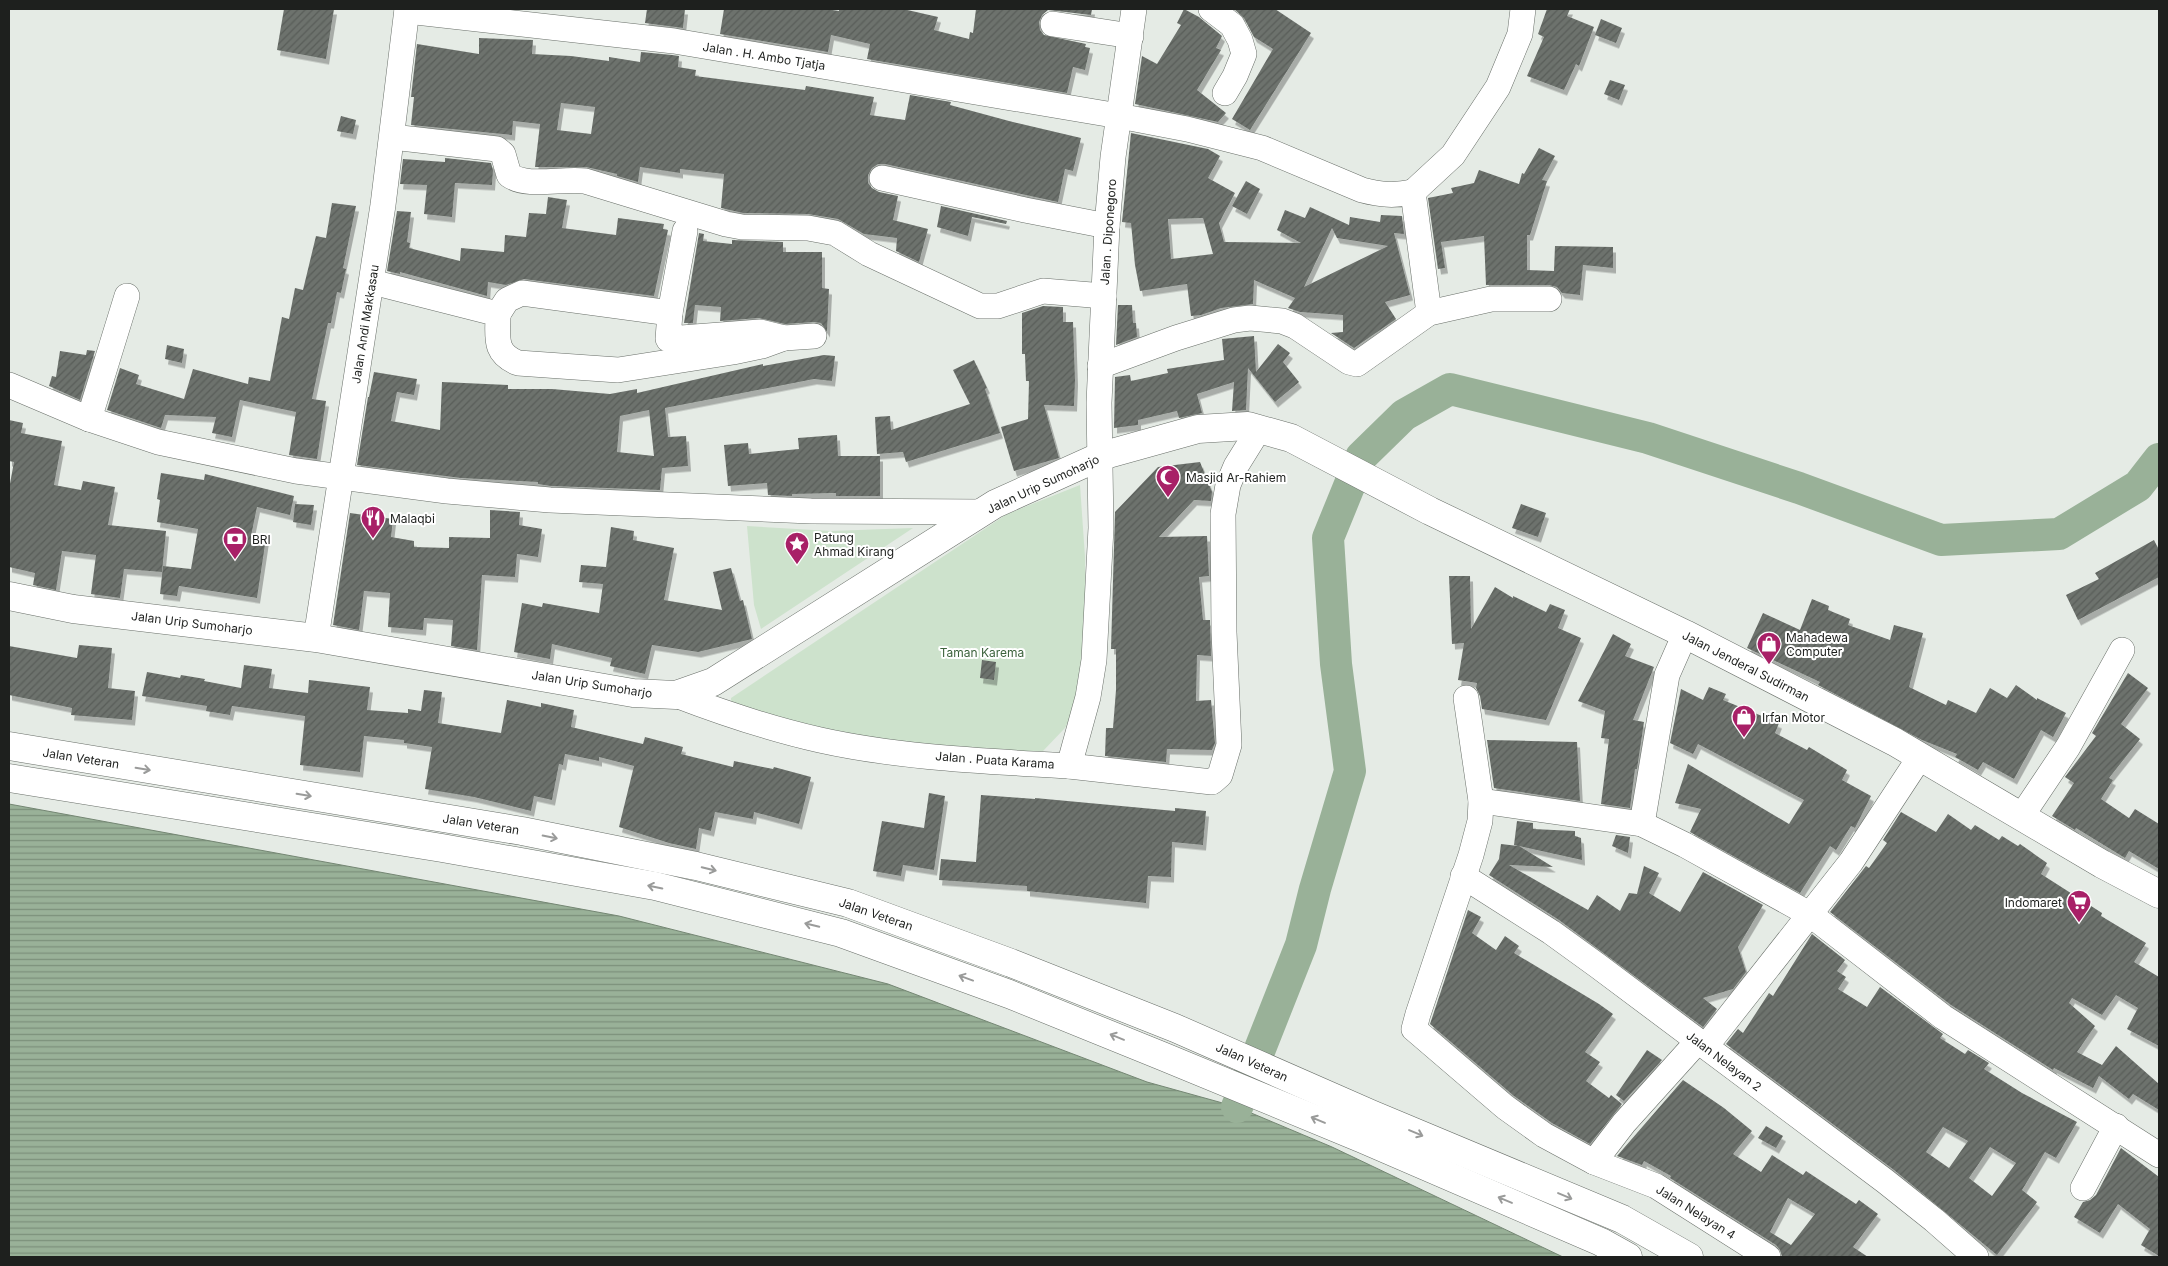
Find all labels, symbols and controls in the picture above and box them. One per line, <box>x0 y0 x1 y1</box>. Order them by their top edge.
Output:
street label: Jalan . H. Ambo Tjatja <box>702 39 826 73</box>
street label: Jalan . Diponegoro <box>1097 178 1119 286</box>
street label: Jalan Andi Makkasau <box>348 263 382 385</box>
street label: Jalan Urip Sumoharjo <box>984 451 1102 517</box>
mosque icon: Masjid Ar-Rahiem <box>1155 464 1181 498</box>
place label: Masjid Ar-Rahiem <box>1186 470 1286 485</box>
restaurant icon: Malaqbi <box>360 505 386 539</box>
place label: Malaqbi <box>390 511 435 526</box>
bank icon: BRI <box>222 526 248 560</box>
place label: Patung Ahmad Kirang <box>814 530 894 559</box>
place icon: Patung Ahmad Kirang <box>784 531 810 565</box>
place label: BRI <box>252 532 271 547</box>
street label: Jalan Urip Sumoharjo <box>130 608 254 638</box>
street label: Jalan Jenderal Sudirman <box>1680 627 1812 705</box>
place label: Mahadewa Computer <box>1786 630 1848 659</box>
shop icon: Mahadewa Computer <box>1756 631 1782 665</box>
park label: Taman Karema <box>940 645 1024 660</box>
street label: Jalan Urip Sumoharjo <box>531 667 653 701</box>
shop icon: Irfan Motor <box>1731 704 1757 738</box>
place label: Irfan Motor <box>1762 710 1825 725</box>
street label: Jalan Veteran <box>42 745 120 771</box>
street label: Jalan . Puata Karama <box>935 748 1055 772</box>
one-way arrow <box>135 764 151 774</box>
one-way arrow <box>295 790 311 800</box>
street label: Jalan Veteran <box>442 811 520 837</box>
one-way arrow <box>542 832 558 842</box>
one-way arrow <box>701 865 717 874</box>
one-way arrow <box>647 881 663 891</box>
supermarket icon: Indomaret <box>2066 889 2092 923</box>
street label: Jalan Veteran <box>837 894 915 934</box>
place label: Indomaret <box>2005 895 2062 910</box>
one-way arrow <box>805 920 821 930</box>
one-way arrow <box>959 973 974 982</box>
street label: Jalan Nelayan 2 <box>1683 1028 1765 1094</box>
one-way arrow <box>1110 1032 1125 1042</box>
street label: Jalan Veteran <box>1214 1039 1290 1085</box>
one-way arrow <box>1311 1115 1326 1125</box>
one-way arrow <box>1407 1129 1423 1138</box>
street label: Jalan Nelayan 4 <box>1654 1182 1739 1243</box>
one-way arrow <box>1558 1192 1573 1201</box>
one-way arrow <box>1498 1195 1513 1205</box>

